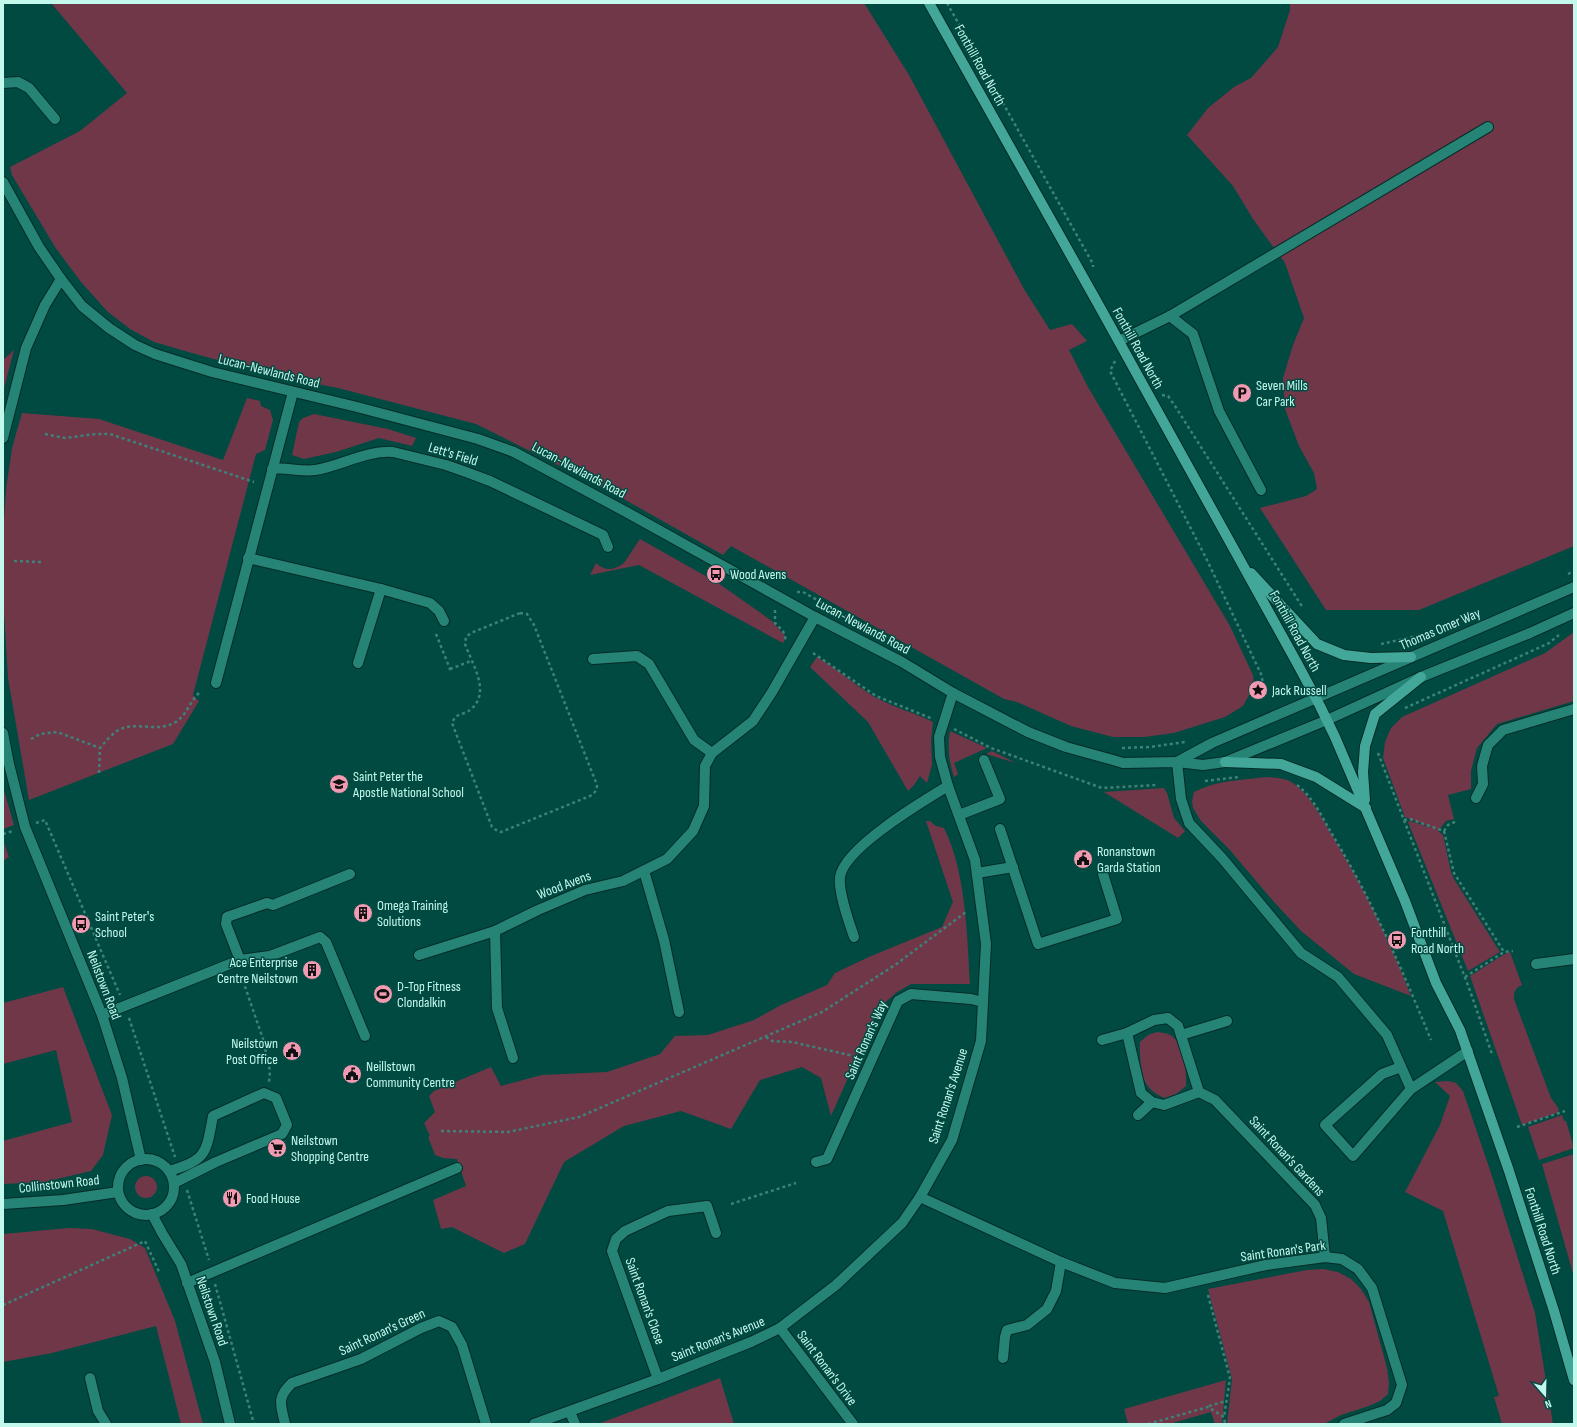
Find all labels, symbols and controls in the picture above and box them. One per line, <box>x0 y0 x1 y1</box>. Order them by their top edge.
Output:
street label: Fonthill Road North <box>951 21 1009 109</box>
street label: Fonthill Road North <box>1109 304 1167 392</box>
street label: Lucan-Newlands Road <box>217 350 322 392</box>
place label: Seven Mills Car Park <box>1256 377 1308 410</box>
parking icon: Seven Mills Car Park <box>1231 382 1253 404</box>
street label: Lett's Field <box>426 438 480 470</box>
street label: Lucan-Newlands Road <box>529 438 629 502</box>
bus stop icon: Wood Avens <box>705 563 727 585</box>
place label: Wood Avens <box>730 566 786 583</box>
street label: Fonthill Road North <box>1266 587 1324 675</box>
street label: Lucan-Newlands Road <box>813 594 913 658</box>
street label: Thomas Omer Way <box>1397 604 1484 654</box>
place icon: Jack Russell <box>1247 679 1269 701</box>
place label: Jack Russell <box>1271 682 1327 699</box>
place label: Saint Peter the Apostle National School <box>352 768 464 801</box>
school or university icon: Saint Peter the Apostle National School <box>328 773 350 795</box>
place label: Ronanstown Garda Station <box>1097 843 1161 876</box>
public building icon: Ronanstown Garda Station <box>1072 848 1094 870</box>
street label: Wood Avens <box>535 867 593 903</box>
place label: Omega Training Solutions <box>377 897 449 930</box>
building icon: Omega Training Solutions <box>352 902 374 924</box>
place label: Saint Peter's School <box>95 908 154 941</box>
bus stop icon: Saint Peter's School <box>70 913 92 935</box>
place label: Fonthill Road North <box>1411 924 1464 957</box>
bus stop icon: Fonthill Road North <box>1386 929 1408 951</box>
street label: Neilstown Road <box>83 948 125 1022</box>
place label: Ace Enterprise Centre Neilstown <box>217 954 298 987</box>
building icon: Ace Enterprise Centre Neilstown <box>301 959 323 981</box>
place label: D-Top Fitness Clondalkin <box>397 978 461 1011</box>
sports icon: D-Top Fitness Clondalkin <box>372 983 394 1005</box>
street label: Saint Ronan's Way <box>841 997 891 1082</box>
place label: Neilstown Post Office <box>226 1035 278 1068</box>
public building icon: Neilstown Post Office <box>281 1040 303 1062</box>
street label: Saint Ronan's Avenue <box>925 1046 971 1146</box>
place label: Neillstown Community Centre <box>366 1058 455 1091</box>
public building icon: Neillstown Community Centre <box>341 1063 363 1085</box>
street label: Saint Ronan's Gardens <box>1245 1112 1329 1200</box>
place label: Neilstown Shopping Centre <box>291 1132 369 1165</box>
supermarket icon: Neilstown Shopping Centre <box>266 1137 288 1159</box>
street label: Collinstown Road <box>18 1171 100 1197</box>
street label: Fonthill Road North <box>1521 1185 1565 1277</box>
restaurant icon: Food House <box>221 1187 243 1209</box>
place label: Food House <box>246 1190 300 1207</box>
street label: Saint Ronan's Park <box>1239 1237 1327 1265</box>
street label: Saint Ronan's Close <box>621 1255 669 1347</box>
street label: Neilstown Road <box>192 1274 232 1348</box>
street label: Saint Ronan's Green <box>336 1305 428 1359</box>
street label: Saint Ronan's Avenue <box>669 1313 767 1365</box>
street label: Saint Ronan's Drive <box>793 1327 861 1409</box>
north arrow <box>1525 1375 1565 1415</box>
text: N <box>1543 1397 1553 1411</box>

